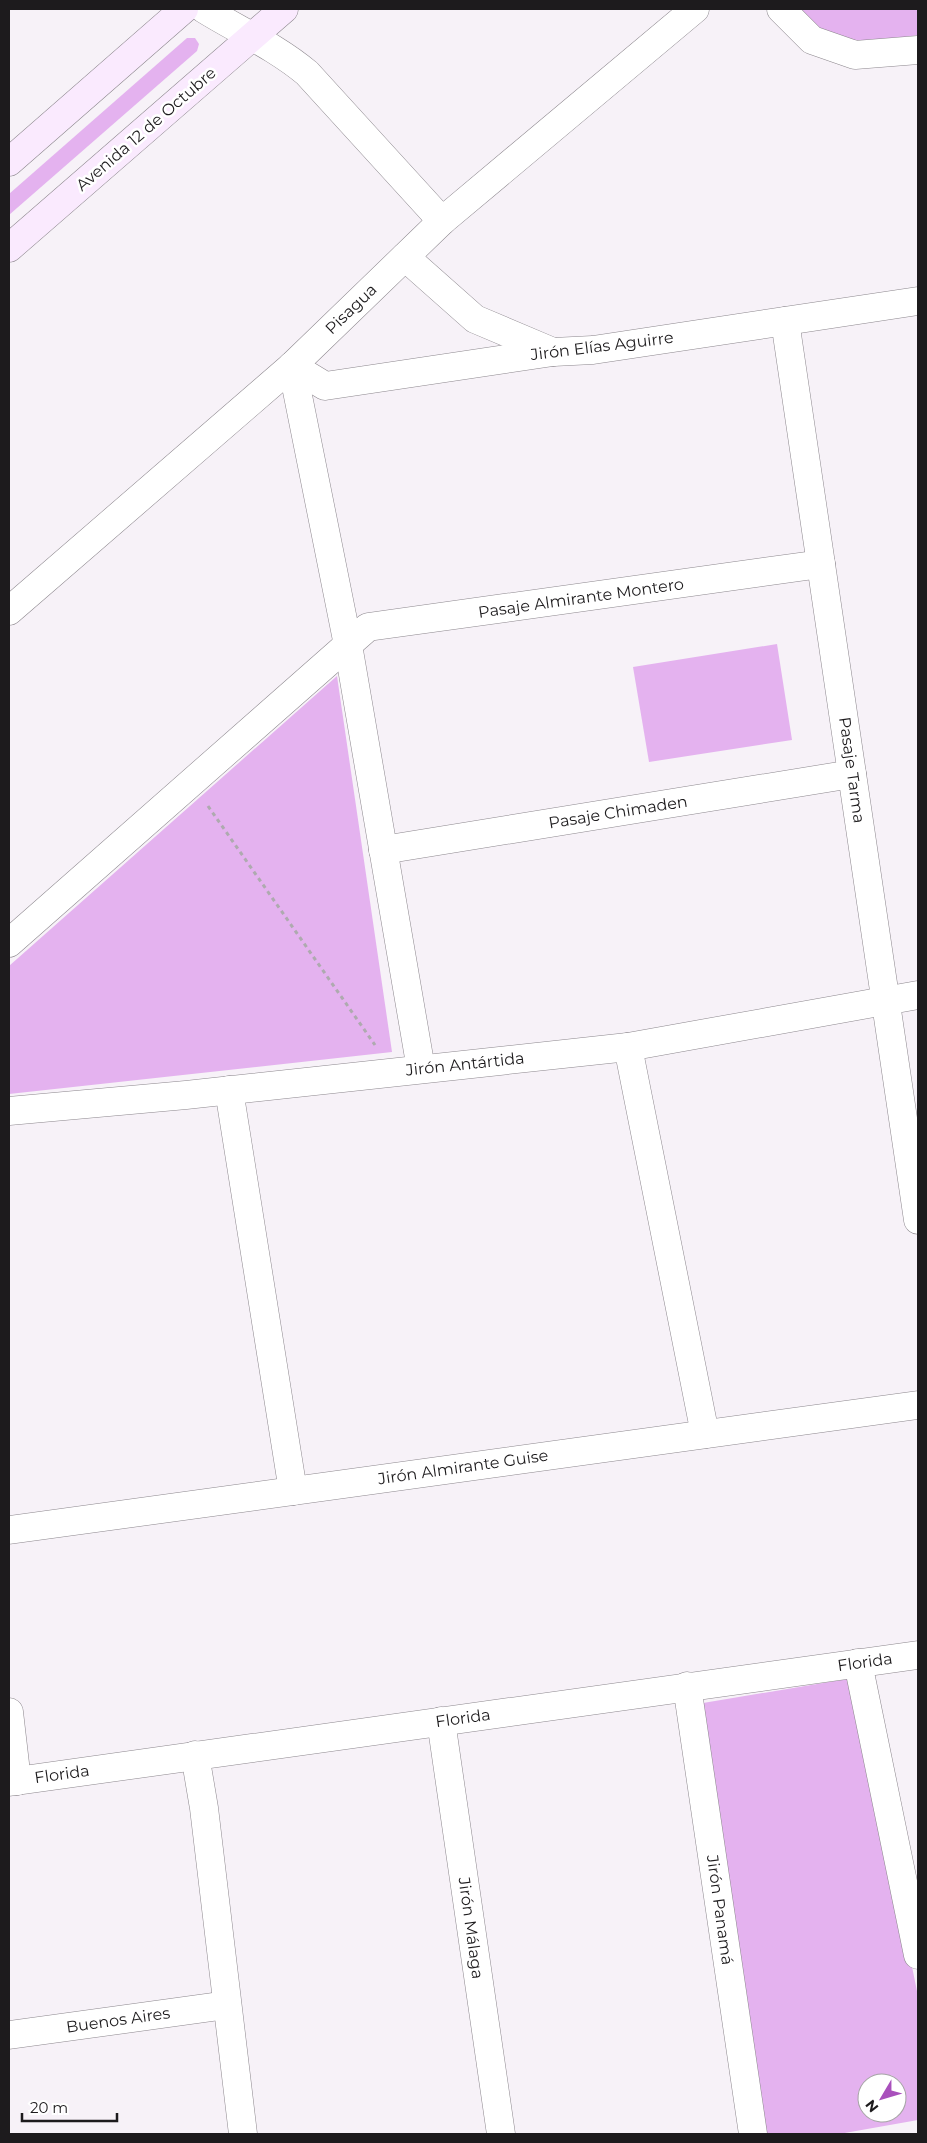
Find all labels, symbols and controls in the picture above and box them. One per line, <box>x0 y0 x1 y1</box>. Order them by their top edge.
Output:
street label: Avenida 12 de Octubre <box>72 63 220 195</box>
street label: Pisagua <box>321 280 381 338</box>
street label: Jirón Elías Aguirre <box>528 328 675 364</box>
street label: Pasaje Almirante Montero <box>477 574 685 622</box>
street label: Pasaje Tarma <box>835 716 869 824</box>
street label: Pasaje Chimaden <box>547 792 689 832</box>
street label: Jirón Antártida <box>404 1048 525 1080</box>
street label: Jirón Almirante Guise <box>376 1446 549 1488</box>
street label: Florida <box>836 1649 894 1675</box>
street label: Florida <box>434 1705 492 1731</box>
street label: Florida <box>33 1761 91 1787</box>
street label: Jirón Panamá <box>703 1853 737 1966</box>
street label: Jirón Málaga <box>454 1875 488 1980</box>
street label: Buenos Aires <box>65 2003 171 2037</box>
north arrow <box>857 2073 907 2123</box>
scale bar <box>22 2090 118 2122</box>
text: N <box>861 2096 882 2116</box>
text: 20 m <box>30 2098 68 2117</box>

